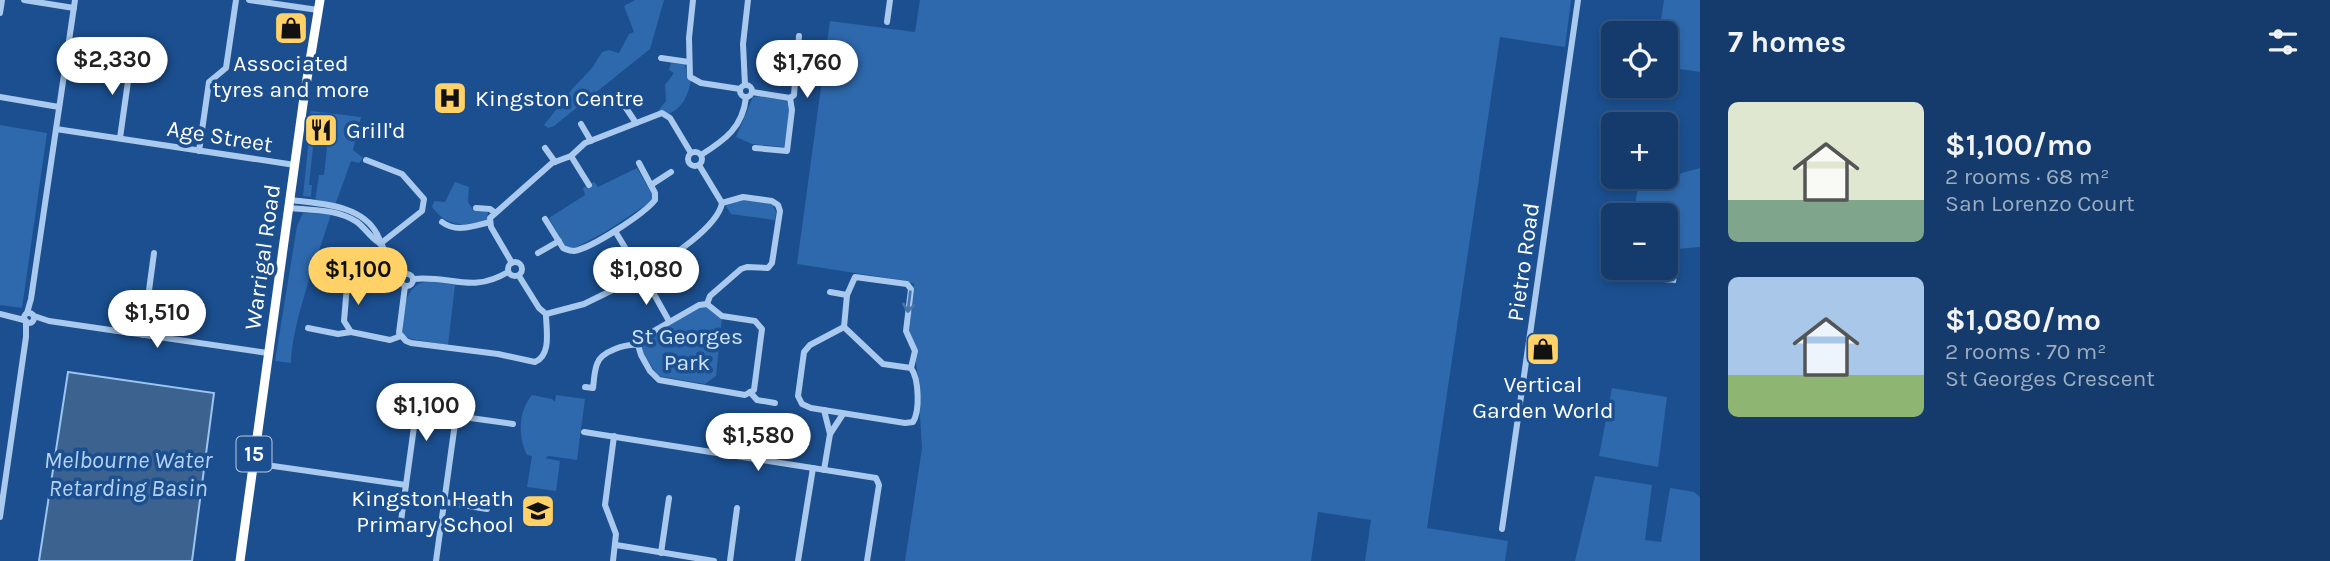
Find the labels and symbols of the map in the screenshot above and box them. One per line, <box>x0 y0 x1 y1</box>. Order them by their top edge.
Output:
shop icon: Associated tyres and more <box>272 9 310 47</box>
pin: $2,330 <box>55 38 169 97</box>
pin: $1,760 <box>750 41 864 100</box>
place label: Associated tyres and more <box>213 50 369 103</box>
hospital icon: Kingston Centre <box>431 79 469 117</box>
place label: Kingston Centre <box>475 85 644 112</box>
restaurant icon: Grill'd <box>302 111 340 149</box>
street label: Age Street <box>165 115 275 158</box>
place label: Grill'd <box>346 117 406 144</box>
street label: Warrigal Road <box>239 183 286 331</box>
street label: Pietro Road <box>1502 201 1545 323</box>
pin: $1,100 <box>301 247 415 307</box>
pin: $1,080 <box>589 247 703 307</box>
pin: $1,510 <box>100 290 214 350</box>
one-way arrow <box>903 291 916 313</box>
park label: St Georges Park <box>631 323 743 376</box>
shop icon: Vertical Garden World <box>1524 330 1562 368</box>
place label: Vertical Garden World <box>1472 371 1614 424</box>
pin: $1,100 <box>369 384 483 443</box>
pin: $1,580 <box>701 414 815 473</box>
road number: 15 <box>236 436 272 472</box>
water label: Melbourne Water Retarding Basin <box>44 446 213 502</box>
place label: Kingston Heath Primary School <box>351 485 514 538</box>
school or university icon: Kingston Heath Primary School <box>519 492 557 530</box>

